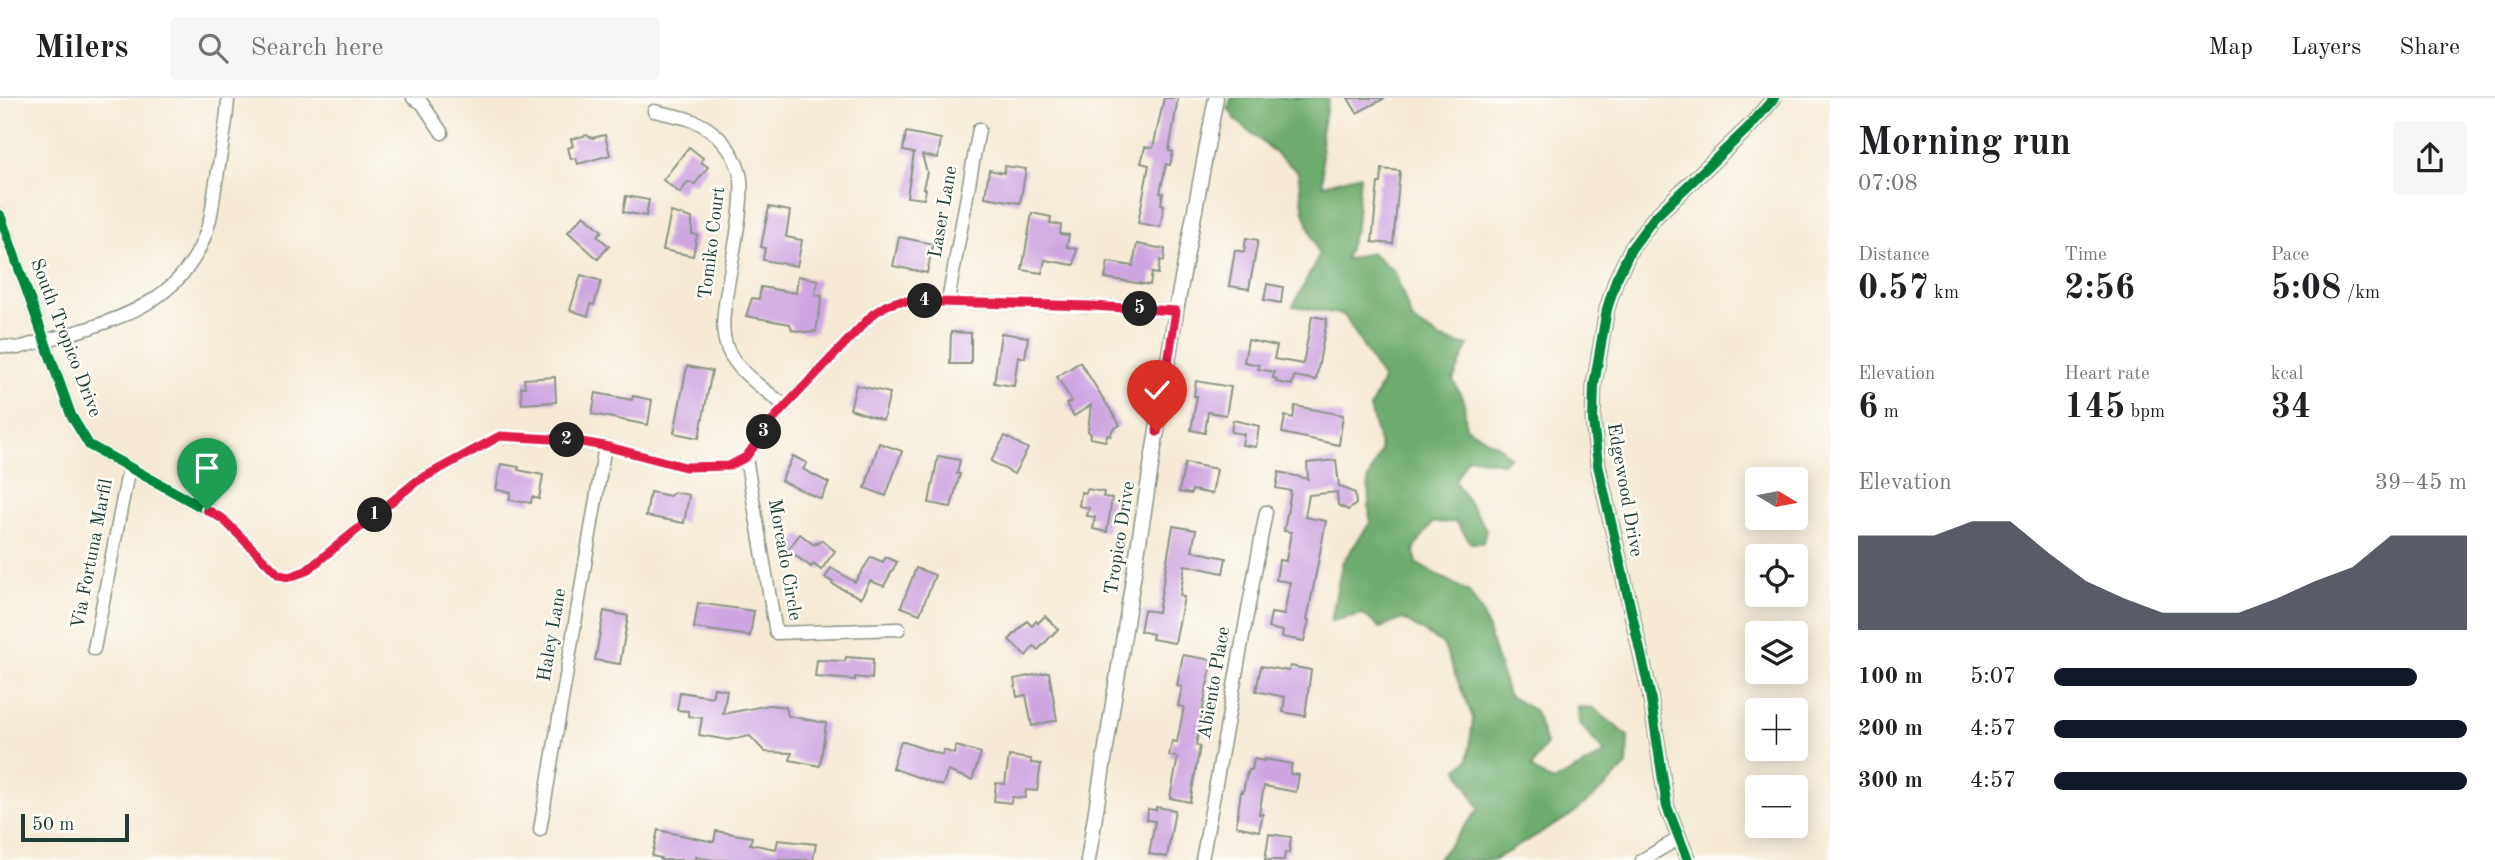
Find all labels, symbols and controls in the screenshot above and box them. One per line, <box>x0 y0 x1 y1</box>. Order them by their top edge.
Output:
search box <box>170 17 660 80</box>
icon: search <box>194 29 232 67</box>
text: Milers <box>35 32 128 65</box>
text: Search here <box>250 35 383 61</box>
text: Map <box>2209 36 2253 60</box>
text: Layers <box>2291 36 2361 60</box>
text: Share <box>2399 36 2460 60</box>
button: share <box>2393 121 2467 195</box>
text: Morning run <box>1858 125 2071 163</box>
street label: Laser Lane <box>927 164 961 260</box>
text: 07:08 <box>1858 172 1918 195</box>
street label: Tomiko Court <box>697 186 729 300</box>
text: Distance <box>1858 246 1930 265</box>
text: Time <box>2064 246 2107 265</box>
text: Pace <box>2271 246 2309 265</box>
street label: South Tropico Drive <box>26 256 104 420</box>
text: 0.57 <box>1858 271 1929 306</box>
text: 2:56 <box>2064 271 2135 306</box>
text: 5:08 <box>2271 271 2341 306</box>
pin: 4 <box>908 284 942 318</box>
text: km <box>1929 284 1959 303</box>
text: /km <box>2341 284 2380 303</box>
text: 4 <box>919 291 930 310</box>
pin: 5 <box>1122 292 1158 326</box>
text: 5 <box>1134 299 1145 318</box>
pin <box>1127 360 1187 432</box>
text: Elevation <box>1858 365 1935 384</box>
text: Heart rate <box>2064 365 2150 384</box>
text: kcal <box>2271 365 2303 384</box>
icon: check <box>1138 371 1176 409</box>
text: 6 <box>1858 390 1878 425</box>
text: 145 <box>2064 390 2125 425</box>
text: 34 <box>2271 390 2311 425</box>
text: m <box>1878 403 1899 422</box>
text: bpm <box>2125 403 2165 422</box>
pin: 3 <box>746 414 782 450</box>
pin: 2 <box>550 422 584 458</box>
text: 3 <box>758 422 769 441</box>
street label: Edgewood Drive <box>1603 422 1645 558</box>
text: 2 <box>561 430 572 449</box>
pin <box>177 438 237 510</box>
icon: arrive <box>188 449 226 487</box>
north arrow <box>1745 467 1808 530</box>
map controls <box>1745 467 1808 838</box>
text: Elevation <box>1858 471 1952 494</box>
text: 39–45 m <box>2375 471 2467 494</box>
street label: Via Fortuna Marfil <box>69 477 117 631</box>
street label: Tropico Drive <box>1103 480 1139 596</box>
pin: 1 <box>358 498 392 532</box>
street label: Morcado Circle <box>764 498 804 622</box>
text: 1 <box>369 505 380 524</box>
button: locate <box>1745 544 1808 607</box>
street label: Haley Lane <box>535 587 571 683</box>
button: layers <box>1745 621 1808 684</box>
street label: Abiento Place <box>1196 625 1234 741</box>
text: 100 m <box>1858 665 1923 688</box>
text: 5:07 <box>1970 665 2016 688</box>
button: + <box>1745 698 1808 761</box>
text: 200 m <box>1858 717 1923 740</box>
text: 4:57 <box>1970 717 2016 740</box>
text: 300 m <box>1858 769 1923 792</box>
text: 4:57 <box>1970 769 2016 792</box>
button: − <box>1745 775 1808 838</box>
scale bar <box>21 811 130 843</box>
text: 50 m <box>32 816 74 835</box>

